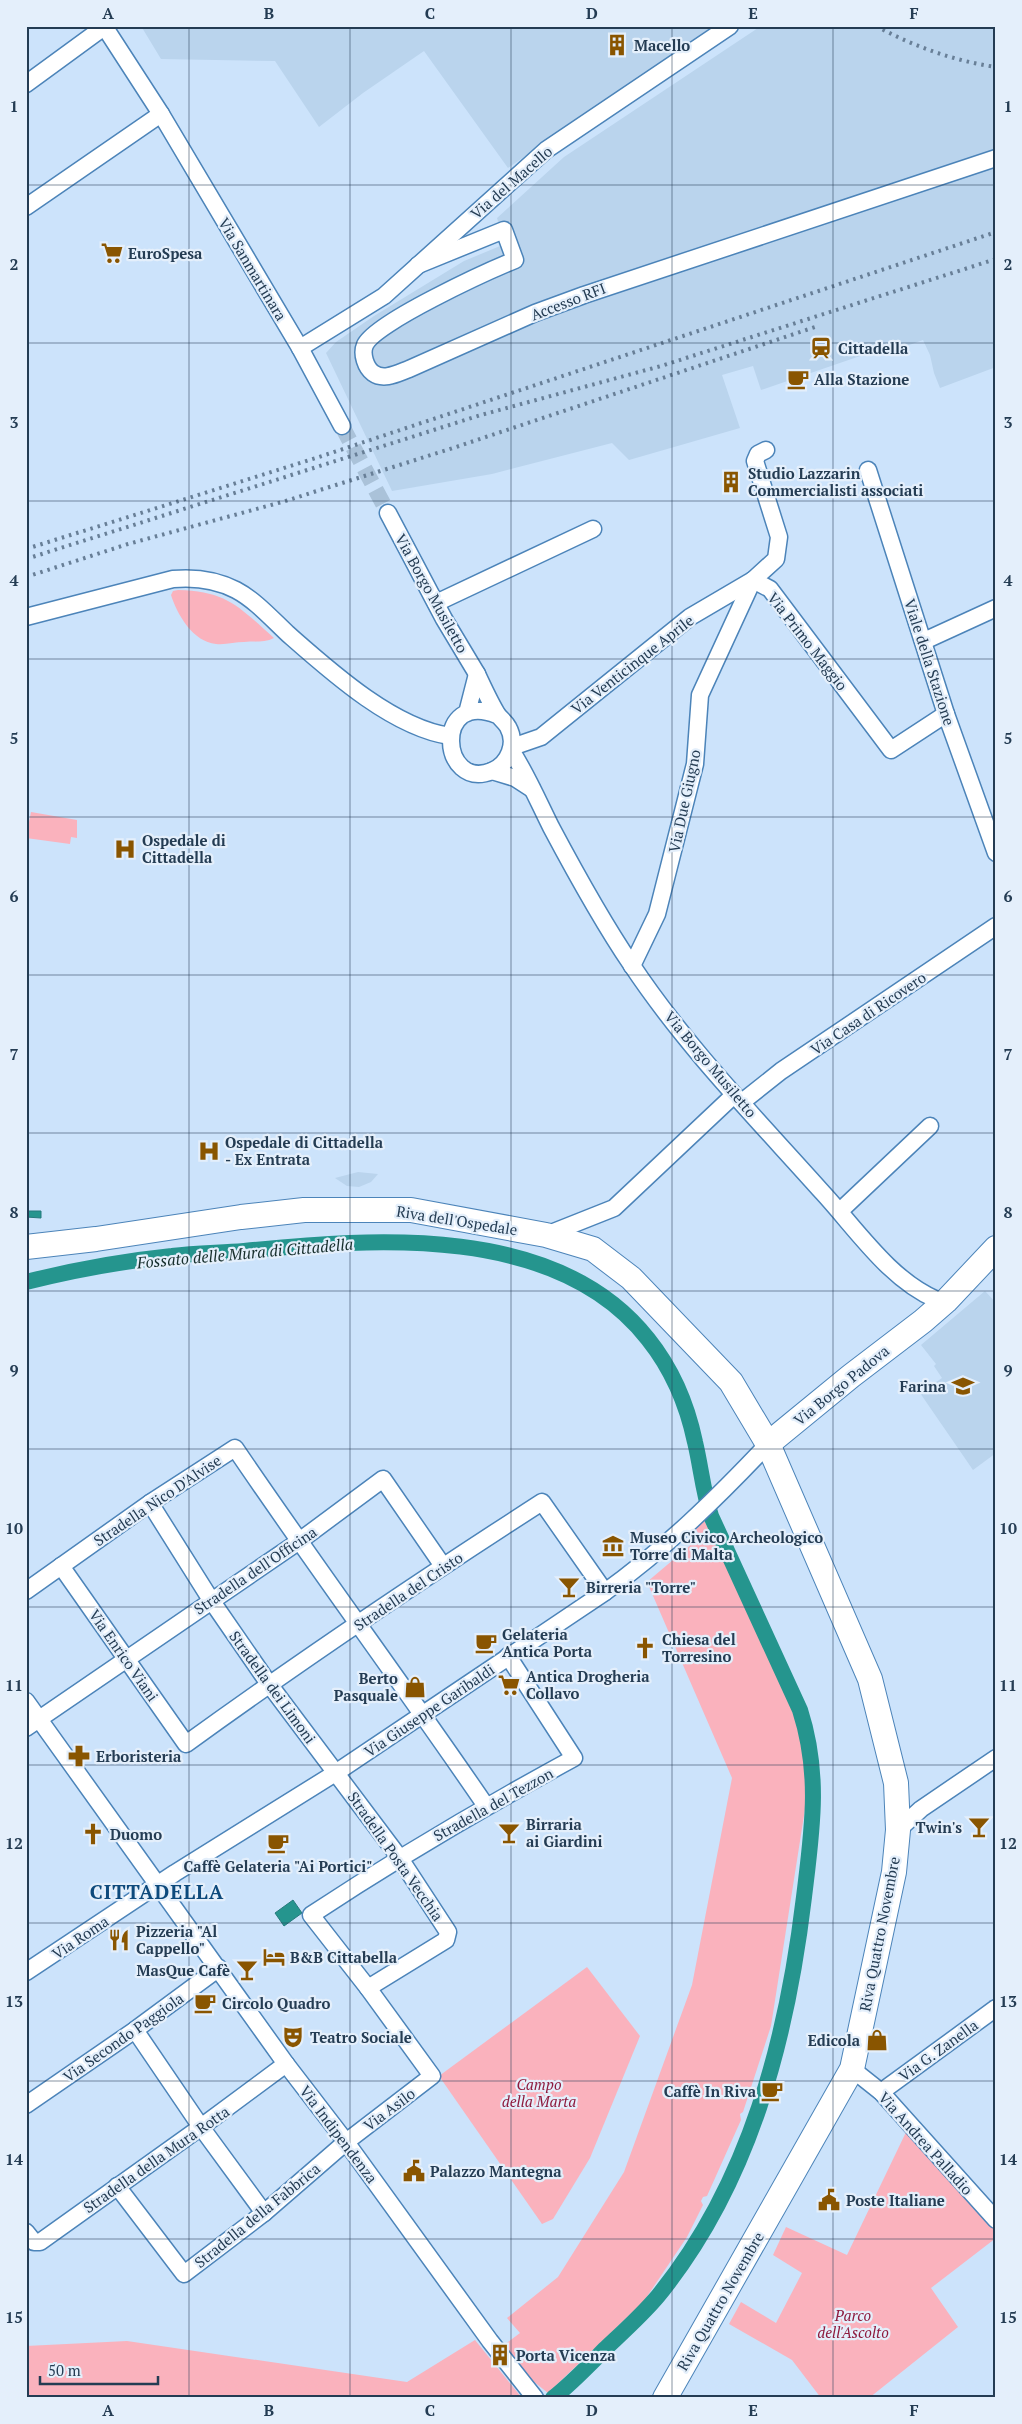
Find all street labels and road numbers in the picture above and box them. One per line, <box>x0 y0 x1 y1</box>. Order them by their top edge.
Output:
street label: Via del Macello <box>466 141 556 223</box>
street label: Via Sanmartinara <box>214 214 292 325</box>
street label: Accesso RFI <box>528 278 608 324</box>
street label: Via Borgo Musiletto <box>391 530 473 656</box>
street label: Via Primo Maggio <box>763 588 853 694</box>
street label: Viale della Stazione <box>900 596 960 728</box>
street label: Via Venticinque Aprile <box>567 610 697 718</box>
street label: Via Due Giugno <box>663 748 705 854</box>
street label: Via Casa di Ricovero <box>806 967 930 1059</box>
street label: Via Borgo Musiletto <box>661 1007 761 1121</box>
street label: Riva dell'Ospedale <box>395 1201 519 1239</box>
street label: Via Borgo Padova <box>789 1340 893 1430</box>
street label: Stradella Nico D'Alvise <box>89 1450 225 1550</box>
street label: Stradella dell'Officina <box>190 1521 321 1619</box>
street label: Stradella del Cristo <box>350 1547 466 1635</box>
street label: Via Enrico Viani <box>85 1605 163 1705</box>
street label: Stradella dei Limoni <box>225 1627 321 1747</box>
street label: Via Giuseppe Garibaldi <box>360 1659 498 1761</box>
street label: Stradella del Tezzon <box>429 1763 557 1845</box>
street label: Stradella Posta Vecchia <box>344 1787 449 1925</box>
street label: Riva Quattro Novembre <box>854 1855 904 2013</box>
street label: Via Roma <box>48 1911 113 1963</box>
street label: Via Secondo Paggiola <box>59 1988 188 2086</box>
street label: Via G. Zanella <box>894 2014 982 2086</box>
street label: Via Indipendenza <box>296 2081 383 2187</box>
street label: Via Asilo <box>359 2083 419 2135</box>
street label: Via Andrea Palladio <box>874 2087 978 2199</box>
street label: Stradella della Mura Rotta <box>79 2101 233 2217</box>
street label: Stradella della Fabbrica <box>190 2158 324 2272</box>
street label: Riva Quattro Novembre <box>672 2228 768 2374</box>

